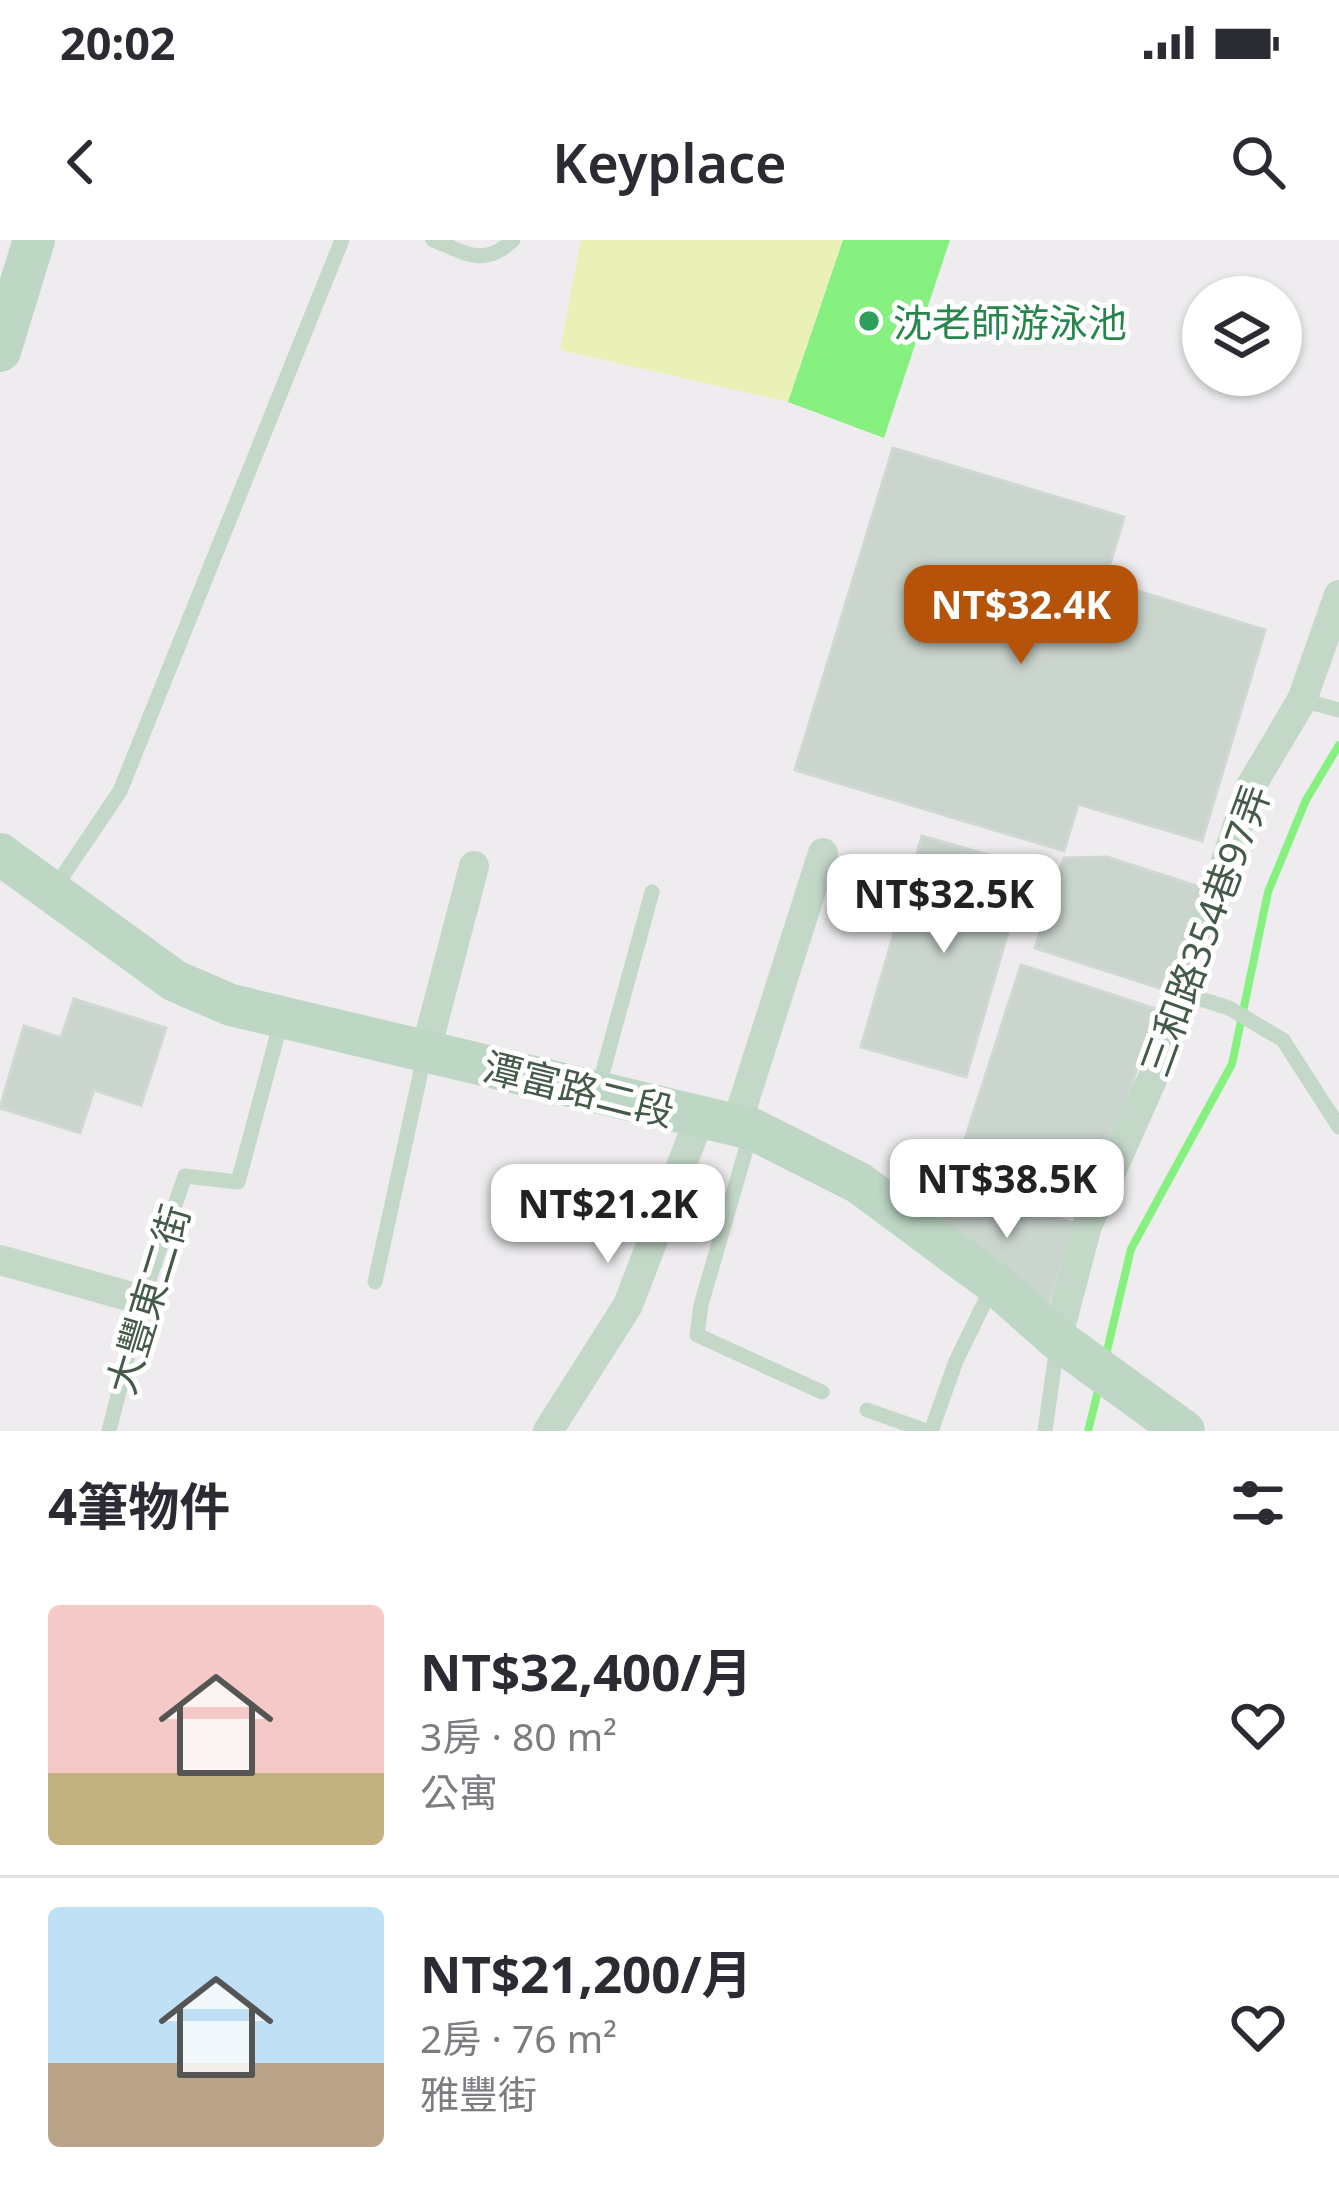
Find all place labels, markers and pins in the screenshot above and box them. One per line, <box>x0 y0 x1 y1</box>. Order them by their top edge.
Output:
place label: 沈老師游泳池 <box>893 295 1127 348</box>
marker: 沈老師游泳池 <box>856 308 882 334</box>
pin: NT$32.4K <box>897 565 1145 667</box>
pin: NT$32.5K <box>820 854 1068 956</box>
pin: NT$38.5K <box>883 1139 1131 1241</box>
pin: NT$21.2K <box>484 1164 732 1266</box>

